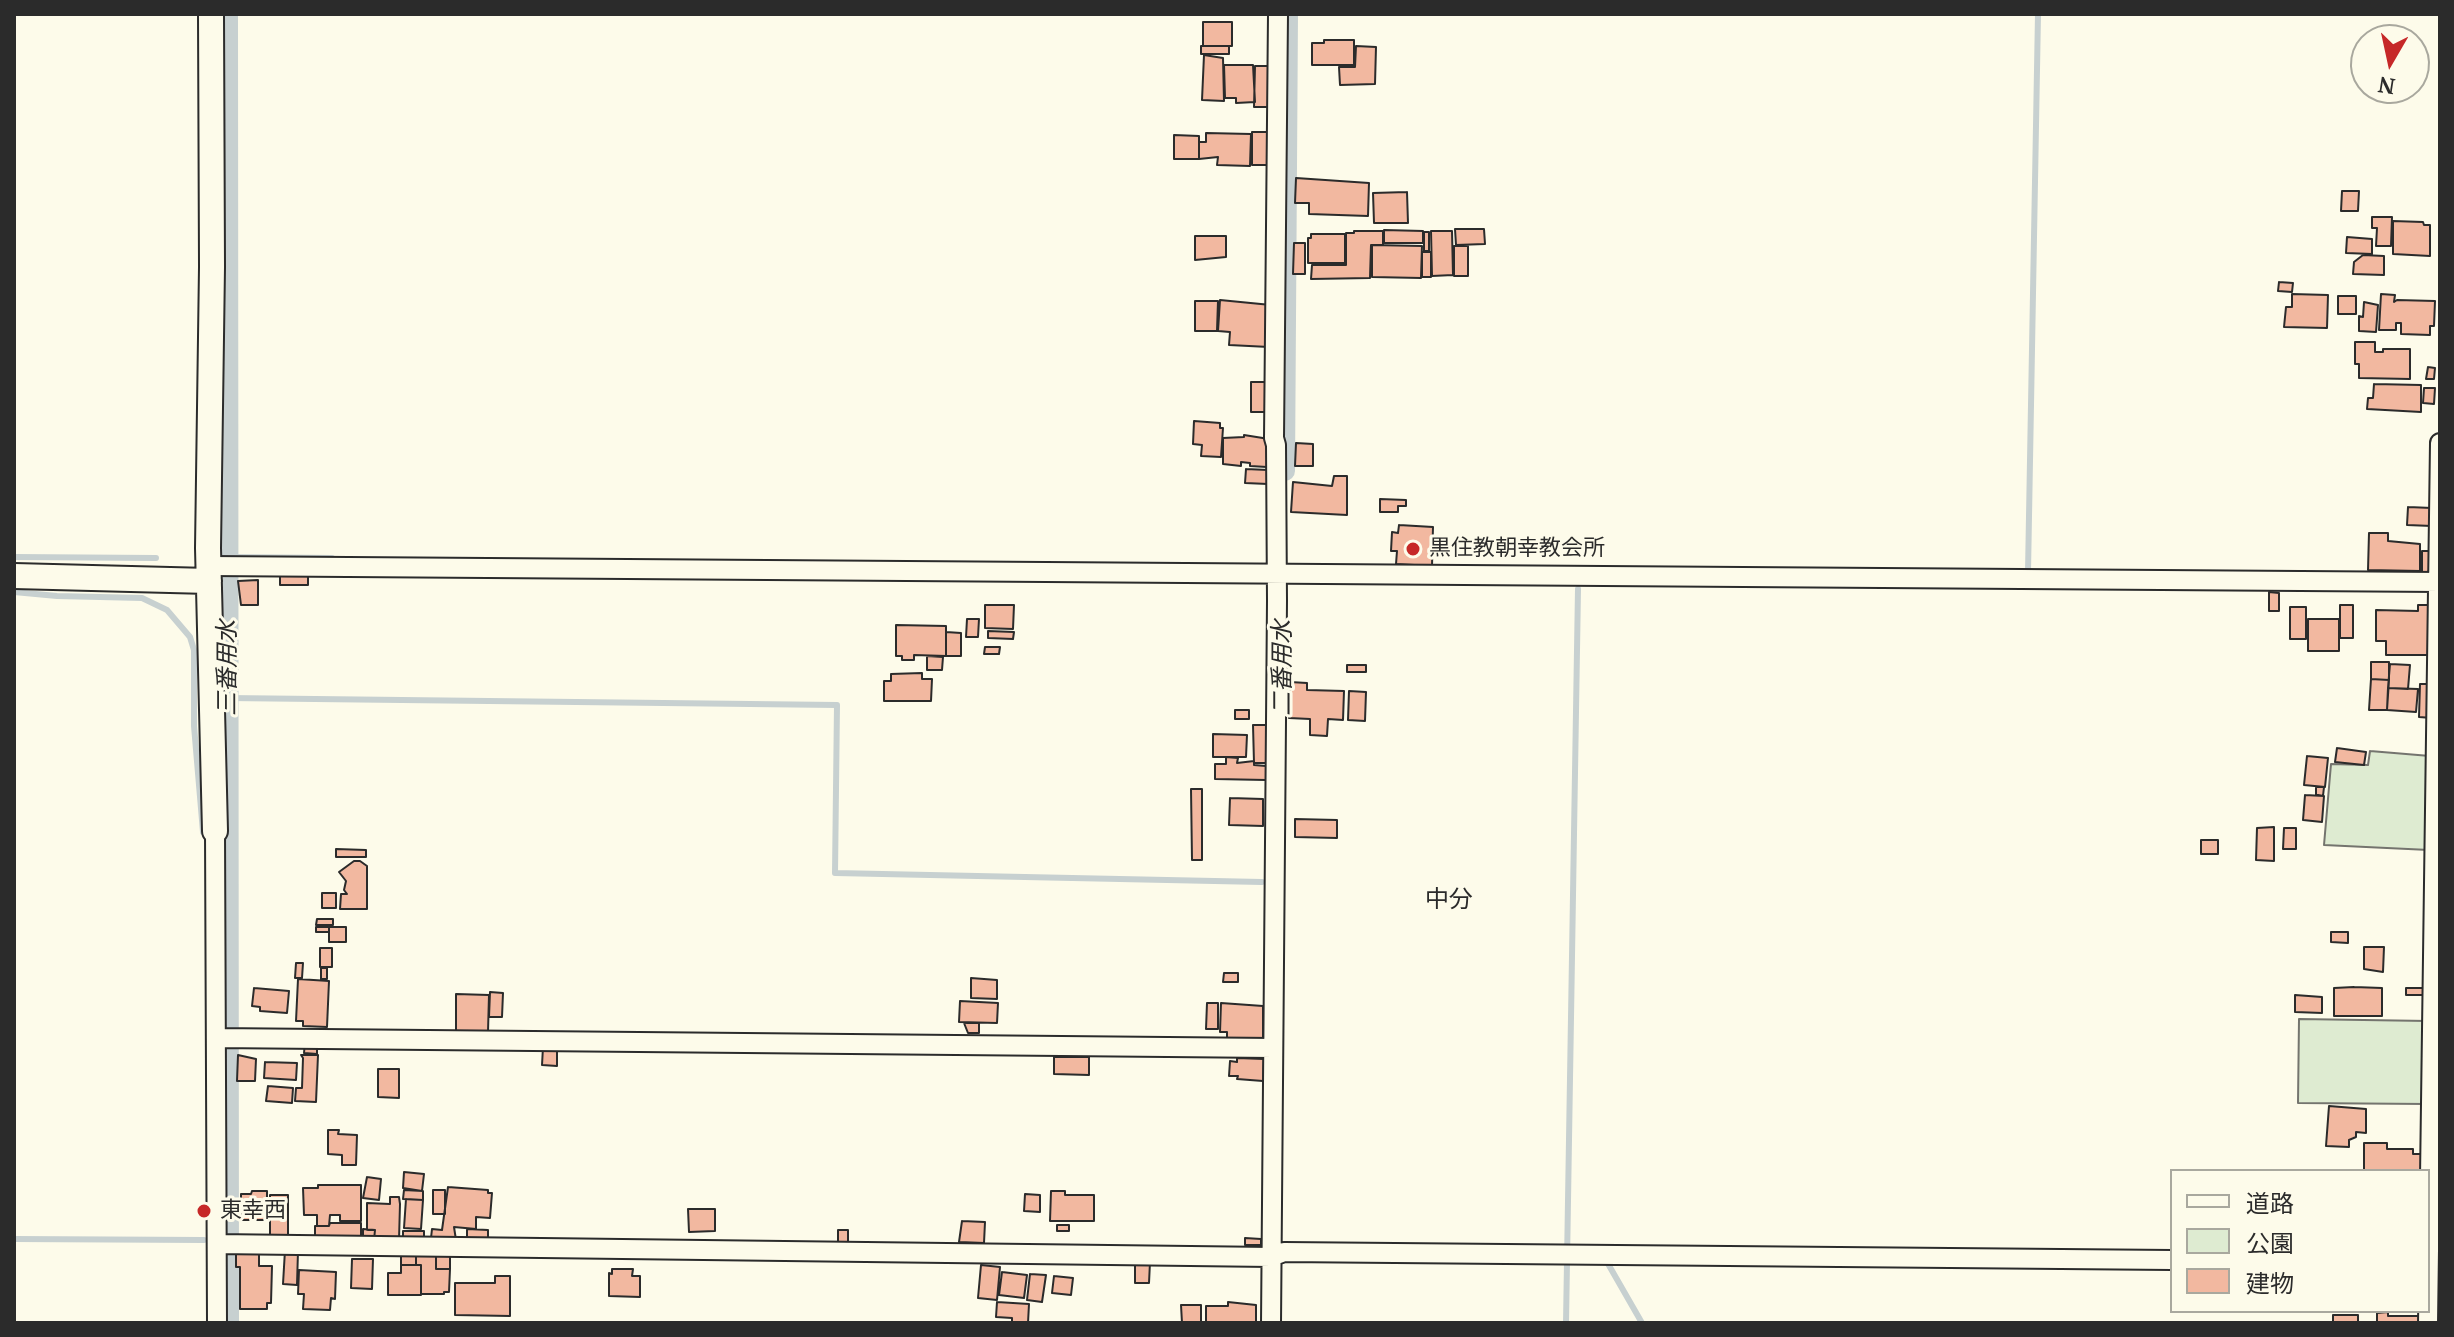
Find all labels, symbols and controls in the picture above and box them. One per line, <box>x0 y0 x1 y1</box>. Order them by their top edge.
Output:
north arrow <box>2350 24 2430 104</box>
text: N <box>2376 71 2397 102</box>
place label: 黒住教朝幸教会所 <box>1429 536 1605 562</box>
marker: 黒住教朝幸教会所 <box>1404 540 1422 558</box>
water label: 三番用水 <box>214 620 242 716</box>
water label: 二番用水 <box>1269 620 1297 716</box>
district label: 中分 <box>1425 886 1473 914</box>
legend <box>2170 1169 2430 1313</box>
text: 道路 <box>2246 1187 2294 1219</box>
place label: 東幸西 <box>220 1198 286 1224</box>
marker: 東幸西 <box>195 1202 213 1220</box>
text: 公園 <box>2246 1227 2294 1259</box>
text: 建物 <box>2246 1267 2294 1299</box>

